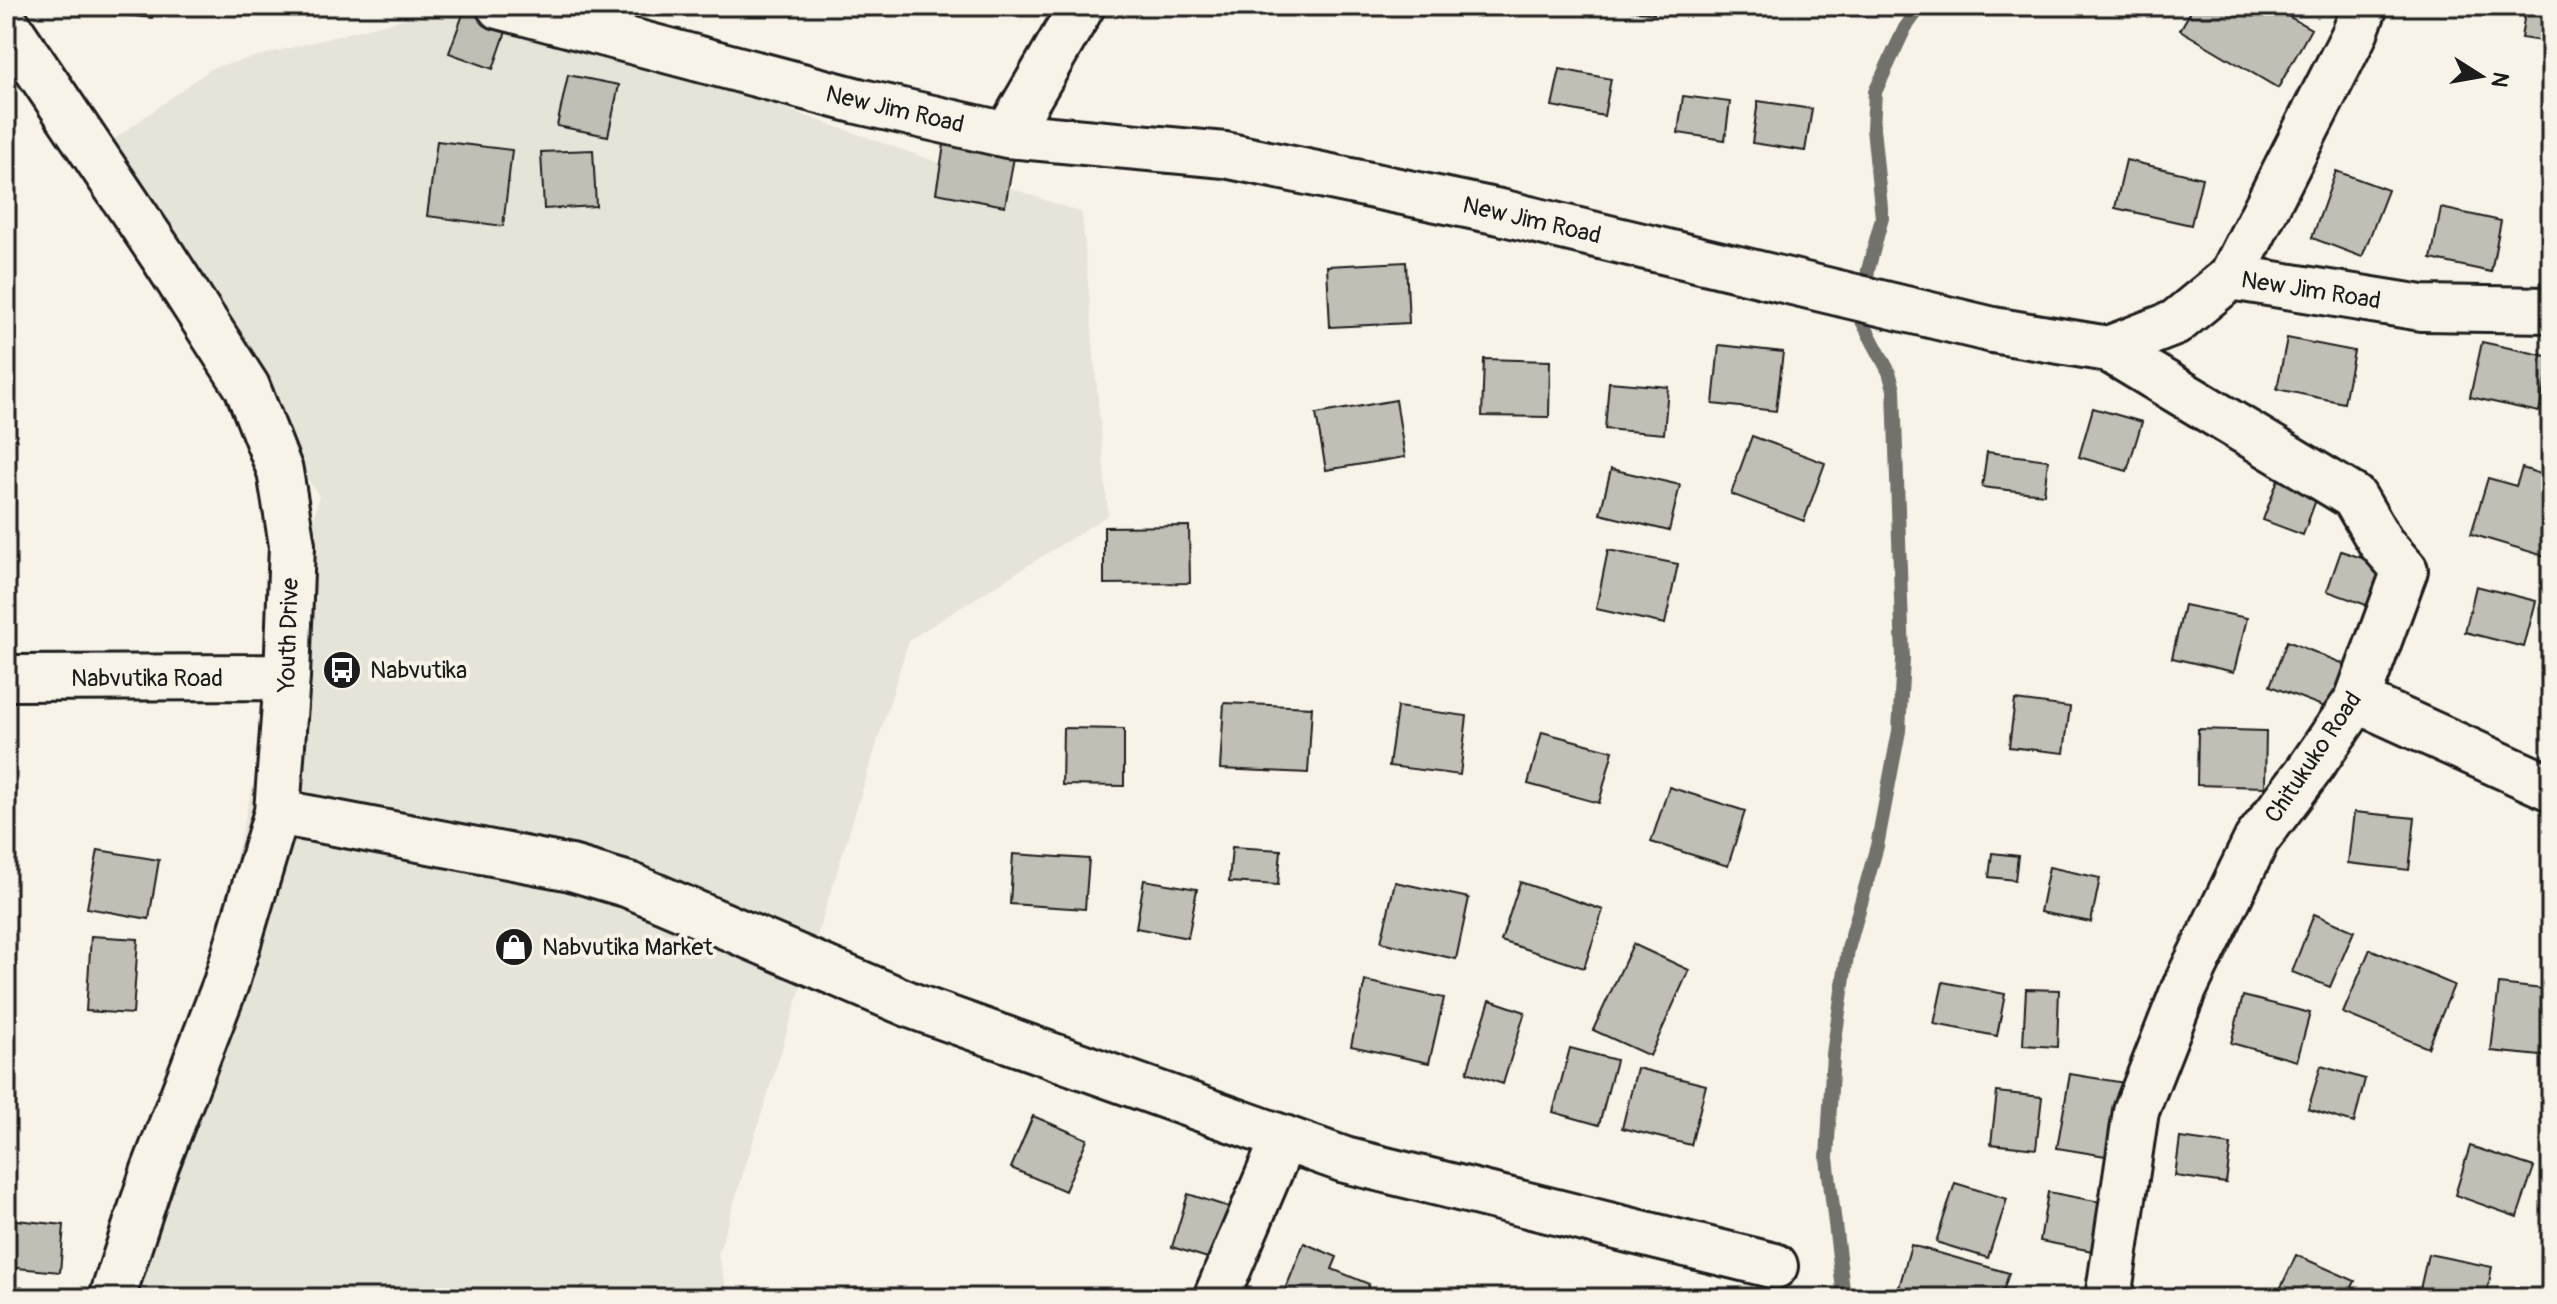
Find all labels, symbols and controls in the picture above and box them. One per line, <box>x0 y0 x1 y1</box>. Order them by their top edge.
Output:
north arrow <box>2441 36 2521 116</box>
text: N <box>2484 70 2515 90</box>
street label: New Jim Road <box>823 80 967 139</box>
street label: New Jim Road <box>1460 191 1604 250</box>
street label: New Jim Road <box>2239 265 2383 316</box>
street label: Youth Drive <box>272 577 305 694</box>
bus stop icon: Nabvutika <box>321 649 363 691</box>
place label: Nabvutika <box>370 656 467 685</box>
street label: Nabvutika Road <box>71 664 223 693</box>
street label: Chitukuko Road <box>2259 686 2368 828</box>
shop icon: Nabvutika Market <box>493 926 535 968</box>
place label: Nabvutika Market <box>542 933 713 962</box>

